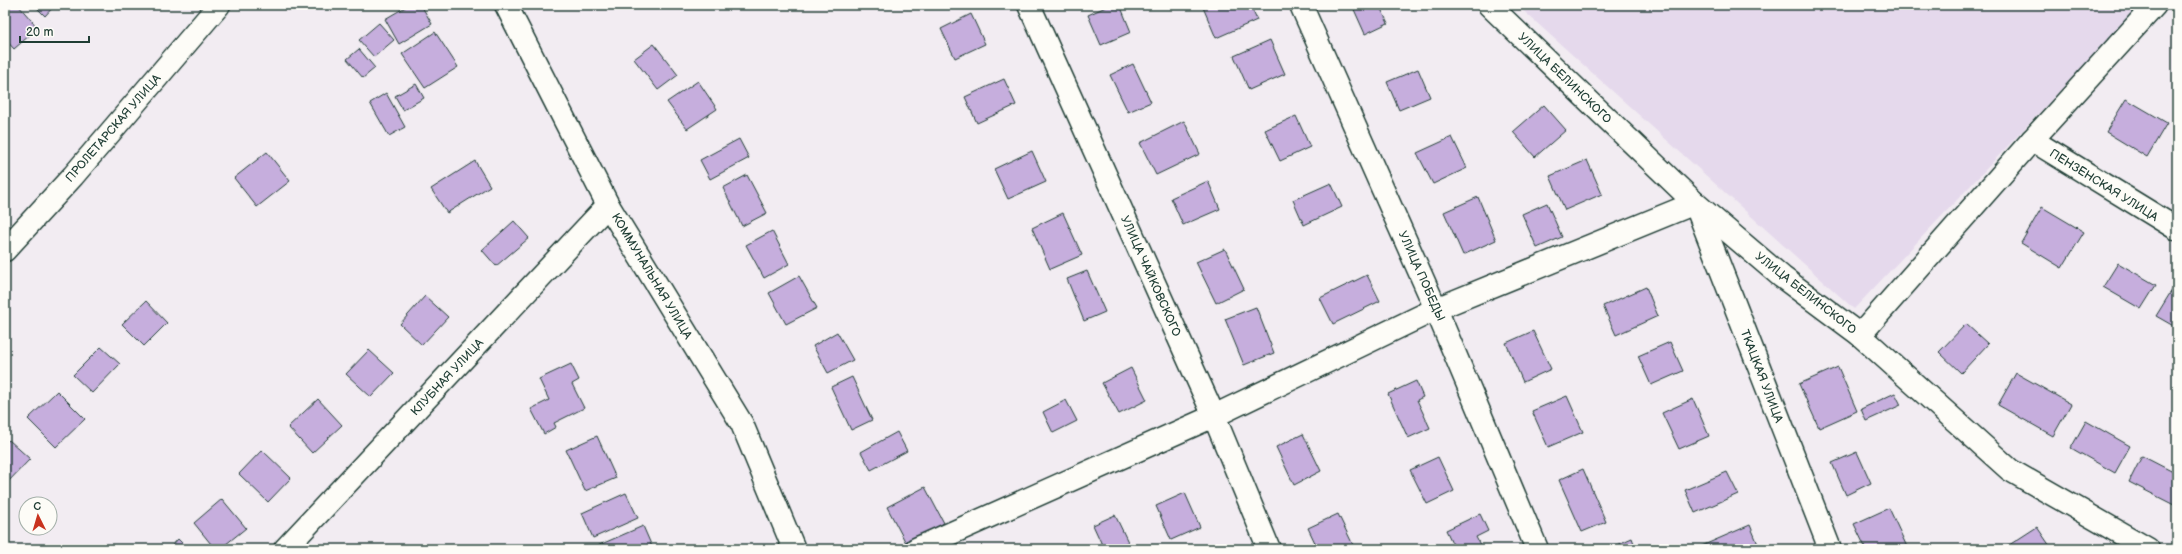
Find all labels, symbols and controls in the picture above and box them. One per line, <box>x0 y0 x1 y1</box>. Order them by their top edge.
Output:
scale bar <box>20 18 89 44</box>
text: 20 m <box>26 25 53 40</box>
street label: УЛИЦА БЕЛИНСКОГО <box>1515 30 1615 127</box>
street label: ПРОЛЕТАРСКАЯ УЛИЦА <box>63 71 165 185</box>
street label: ПЕНЗЕНСКАЯ УЛИЦА <box>2047 146 2161 225</box>
street label: КОММУНАЛЬНАЯ УЛИЦА <box>608 210 696 343</box>
street label: УЛИЦА ЧАЙКОВСКОГО <box>1117 213 1184 339</box>
street label: УЛИЦА ПОБЕДЫ <box>1395 229 1448 324</box>
street label: УЛИЦА БЕЛИНСКОГО <box>1752 249 1860 338</box>
street label: ТКАЦКАЯ УЛИЦА <box>1737 327 1786 426</box>
street label: КЛУБНАЯ УЛИЦА <box>408 335 488 419</box>
north arrow <box>18 496 58 536</box>
text: С <box>33 500 42 513</box>

